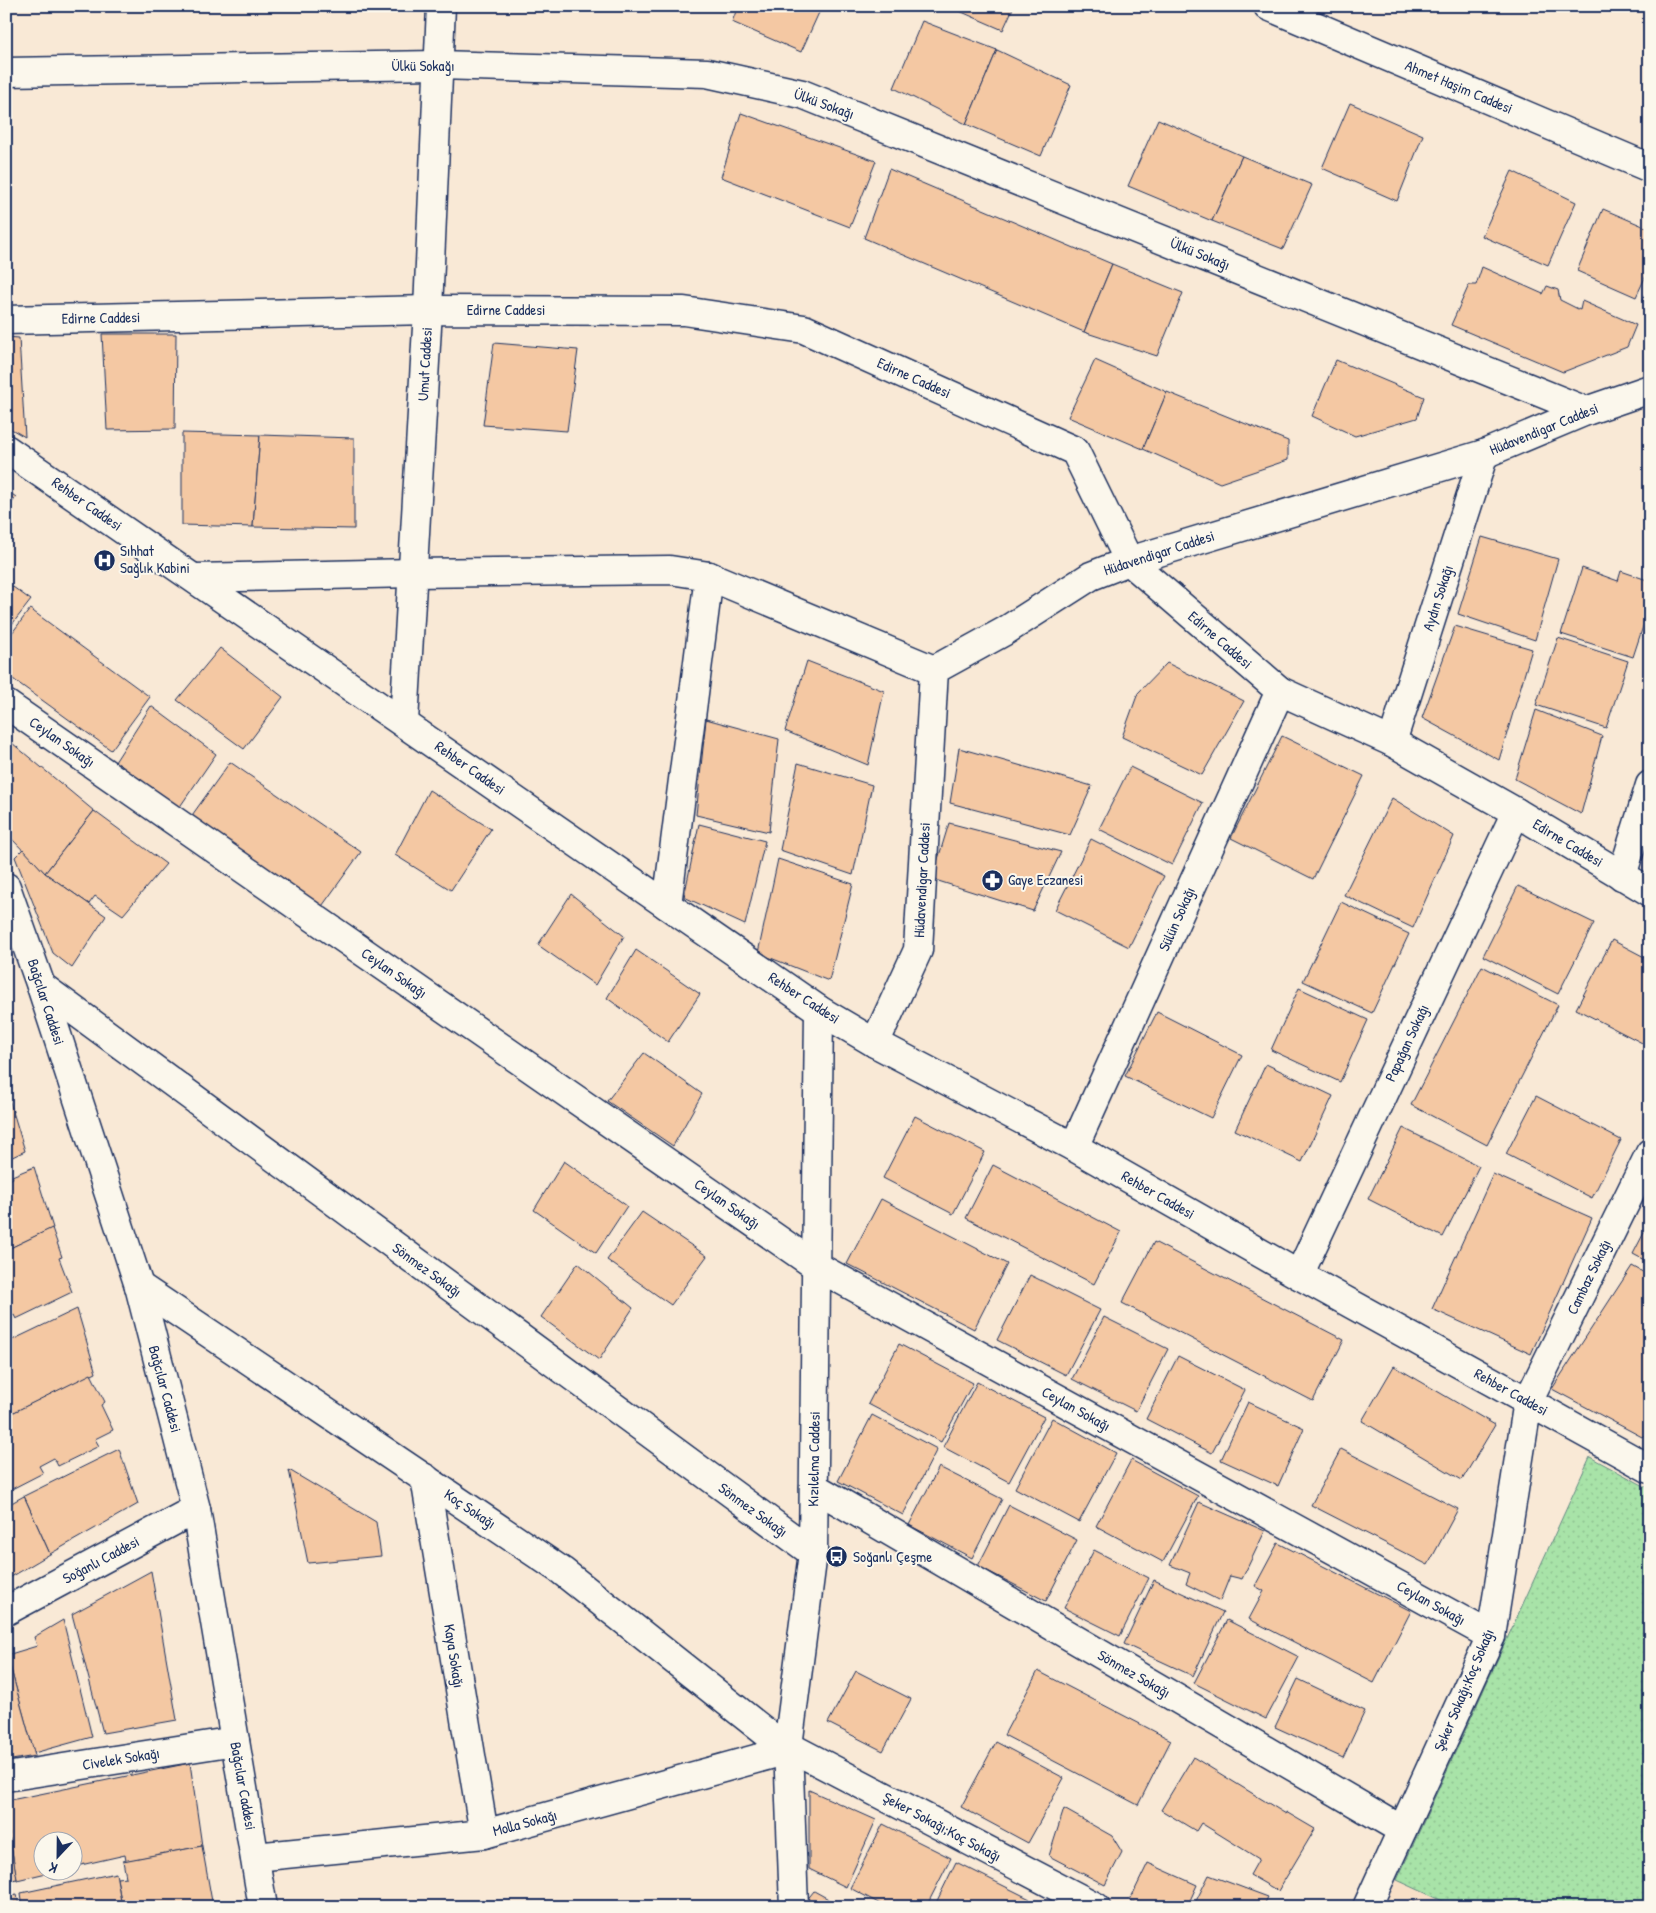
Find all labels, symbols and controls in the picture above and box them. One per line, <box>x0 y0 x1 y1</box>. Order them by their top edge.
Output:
street label: Ahmet Haşim Caddesi <box>1402 54 1516 119</box>
street label: Ülkü Sokağı <box>392 55 455 76</box>
street label: Ülkü Sokağı <box>791 83 857 124</box>
street label: Ülkü Sokağı <box>1167 232 1233 275</box>
street label: Edirne Caddesi <box>467 299 545 320</box>
street label: Edirne Caddesi <box>61 306 141 329</box>
street label: Umut Caddesi <box>412 326 437 401</box>
street label: Edirne Caddesi <box>874 352 954 403</box>
street label: Hüdavendigar Caddesi <box>1486 397 1601 460</box>
street label: Rehber Caddesi <box>48 472 127 536</box>
street label: Hüdavendigar Caddesi <box>1101 525 1217 580</box>
place label: Sıhhat Sağlık Kabini <box>120 540 190 578</box>
hospital icon: Sıhhat Sağlık Kabini <box>92 548 116 572</box>
street label: Aydın Sokağı <box>1417 562 1458 634</box>
street label: Edirne Caddesi <box>1184 606 1257 673</box>
street label: Ceylan Sokağı <box>25 711 99 772</box>
street label: Rehber Caddesi <box>431 736 510 800</box>
street label: Edirne Caddesi <box>1529 813 1607 872</box>
street label: Hüdavendigar Caddesi <box>908 822 935 938</box>
pharmacy icon: Gaye Eczanesi <box>980 868 1004 892</box>
place label: Gaye Eczanesi <box>1008 869 1083 890</box>
street label: Sülün Sokağı <box>1153 883 1200 954</box>
street label: Ceylan Sokağı <box>357 942 431 1003</box>
street label: Bağcılar Caddesi <box>23 956 70 1048</box>
street label: Rehber Caddesi <box>764 967 844 1029</box>
street label: Papağan Sokağı <box>1379 1001 1434 1085</box>
street label: Rehber Caddesi <box>1118 1165 1199 1224</box>
street label: Ceylan Sokağı <box>690 1173 764 1234</box>
street label: Cambaz Sokağı <box>1561 1236 1616 1318</box>
street label: Sönmez Sokağı <box>388 1237 466 1302</box>
street label: Bağcılar Caddesi <box>144 1343 187 1435</box>
street label: Rehber Caddesi <box>1471 1363 1552 1420</box>
street label: Ceylan Sokağı <box>1038 1381 1114 1436</box>
street label: Kızılelma Caddesi <box>802 1411 825 1507</box>
street label: Sönmez Sokağı <box>714 1477 792 1542</box>
street label: Koç Sokağı <box>440 1484 500 1534</box>
street label: Soğanlı Caddesi <box>59 1531 143 1589</box>
bus stop icon: Soğanlı Çeşme <box>825 1545 849 1569</box>
place label: Soğanlı Çeşme <box>853 1546 932 1567</box>
street label: Ceylan Sokağı <box>1393 1575 1469 1630</box>
street label: Kaya Sokağı <box>439 1622 470 1689</box>
street label: Şeker Sokağı;Koç Sokağı <box>1428 1625 1499 1754</box>
street label: Sönmez Sokağı <box>1094 1644 1174 1703</box>
street label: Bağcılar Caddesi <box>225 1740 262 1832</box>
street label: Civelek Sokağı <box>81 1742 161 1775</box>
street label: Şeker Sokağı;Koç Sokağı <box>879 1787 1005 1867</box>
street label: Molla Sokağı <box>490 1804 559 1841</box>
north arrow <box>32 1830 82 1880</box>
text: K <box>45 1858 60 1879</box>

